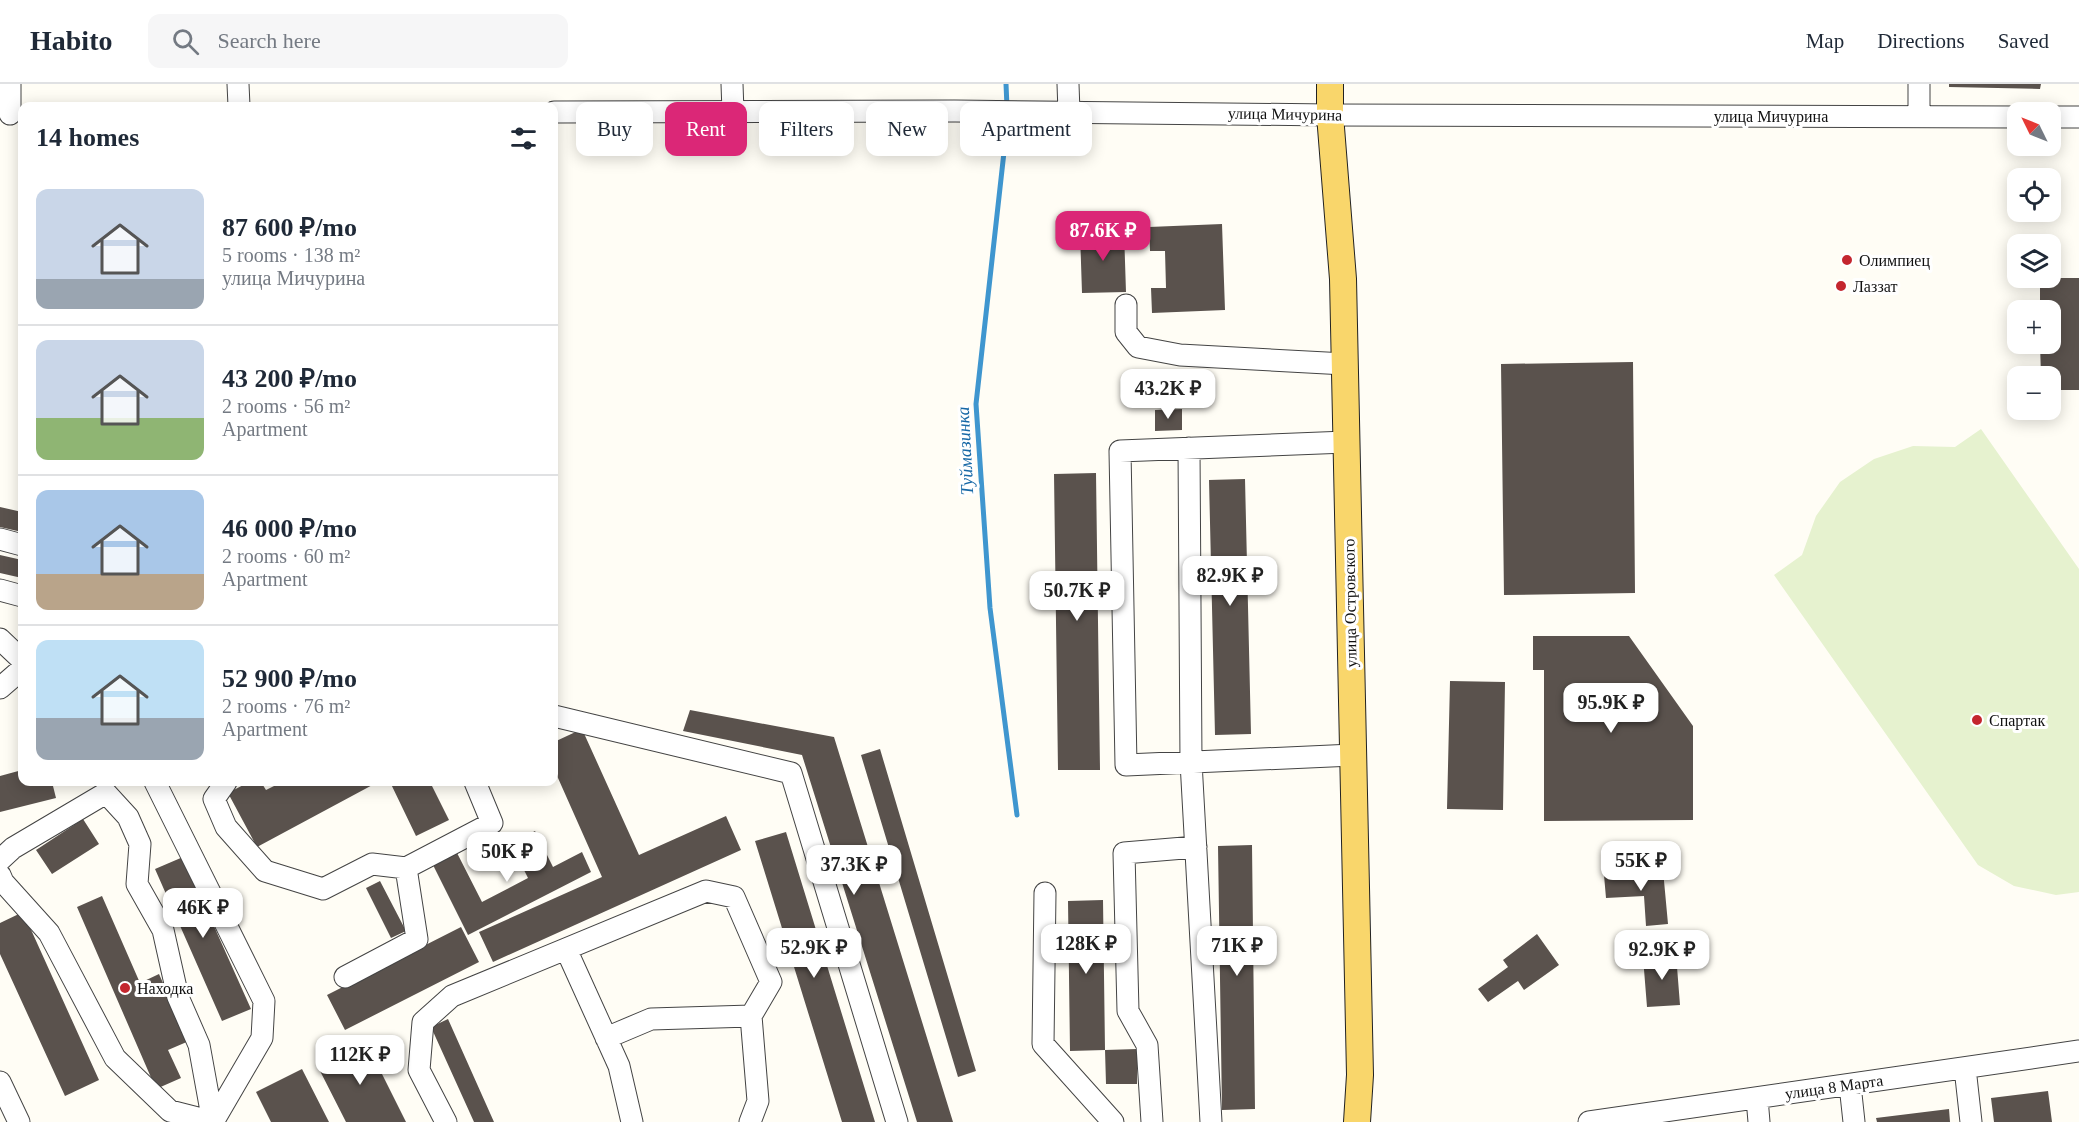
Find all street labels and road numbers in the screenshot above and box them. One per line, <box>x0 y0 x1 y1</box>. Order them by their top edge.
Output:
street label: улица Мичурина <box>1228 105 1342 124</box>
street label: улица Мичурина <box>1714 108 1828 126</box>
street label: улица Островского <box>1340 538 1361 668</box>
street label: улица 8 Марта <box>1784 1072 1884 1103</box>

